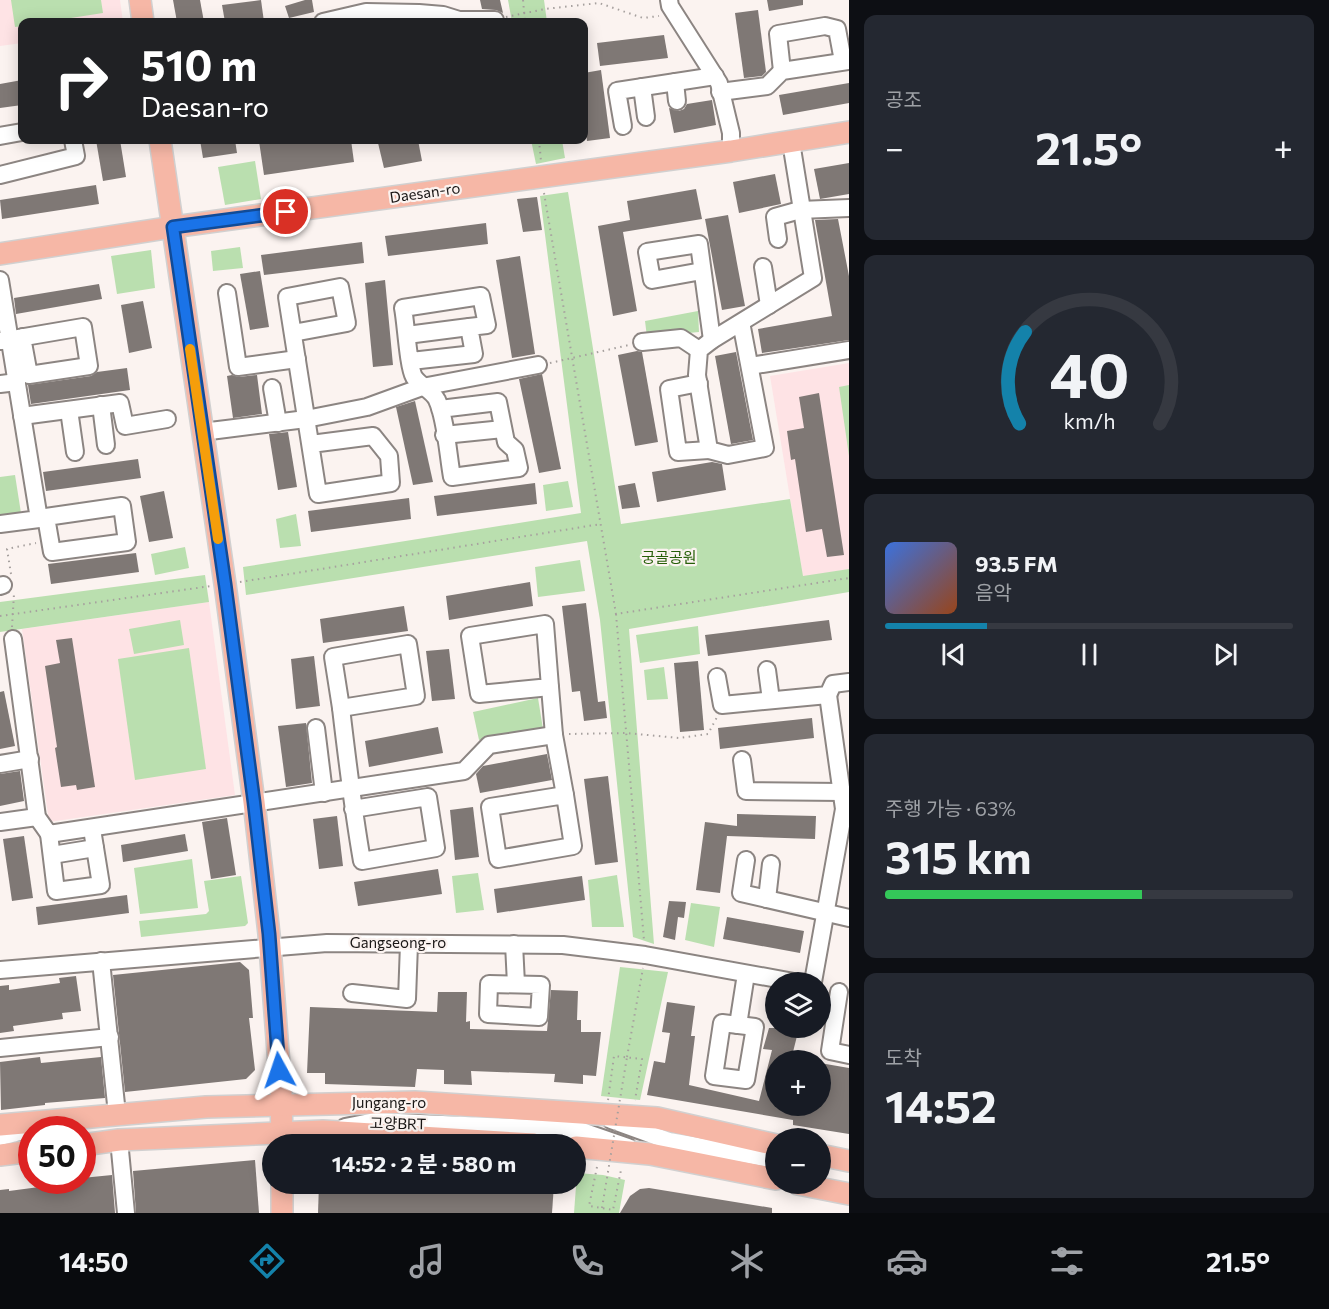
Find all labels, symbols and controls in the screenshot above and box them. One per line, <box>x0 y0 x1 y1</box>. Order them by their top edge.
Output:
text: 510 m <box>141 38 257 90</box>
icon: right <box>42 42 120 120</box>
text: 공조 <box>885 87 922 111</box>
text: Daesan-ro <box>141 90 269 123</box>
text: 21.5° <box>1035 119 1142 174</box>
text: − <box>885 126 904 167</box>
text: + <box>1274 126 1293 167</box>
street label: Daesan-ro <box>388 178 461 206</box>
pin <box>260 186 311 237</box>
icon: arrive <box>269 195 302 228</box>
text: 40 <box>1049 335 1129 411</box>
text: km/h <box>1063 407 1115 433</box>
park label: 궁골공원 <box>641 548 697 566</box>
text: 93.5 FM <box>975 550 1058 577</box>
text: 음악 <box>975 580 1012 604</box>
icon: previous <box>937 638 970 671</box>
icon: pause <box>1073 638 1106 671</box>
icon: next <box>1209 638 1242 671</box>
text: 주행 가능 · 63% <box>885 796 1016 820</box>
text: 315 km <box>885 828 1032 883</box>
street label: Gangseong-ro <box>350 933 446 951</box>
map controls <box>765 972 831 1194</box>
button: layers <box>765 972 831 1038</box>
position arrow <box>247 1038 311 1102</box>
text: 도착 <box>885 1045 922 1069</box>
button: + <box>765 1050 831 1116</box>
text: 14:52 <box>885 1077 997 1132</box>
street label: Jungang-ro <box>352 1093 426 1111</box>
street label: 고양BRT <box>370 1114 427 1132</box>
speed limit sign: 50 <box>18 1116 96 1194</box>
button: − <box>765 1128 831 1194</box>
text: 14:52 · 2 분 · 580 m <box>332 1150 516 1177</box>
icon: directions <box>246 1240 288 1282</box>
icon: music <box>406 1240 448 1282</box>
icon: phone <box>566 1240 608 1282</box>
icon: climate <box>726 1240 768 1282</box>
icon: car <box>886 1240 928 1282</box>
icon: filters <box>1046 1240 1088 1282</box>
text: 14:50 <box>59 1245 129 1278</box>
text: 21.5° <box>1206 1245 1270 1278</box>

